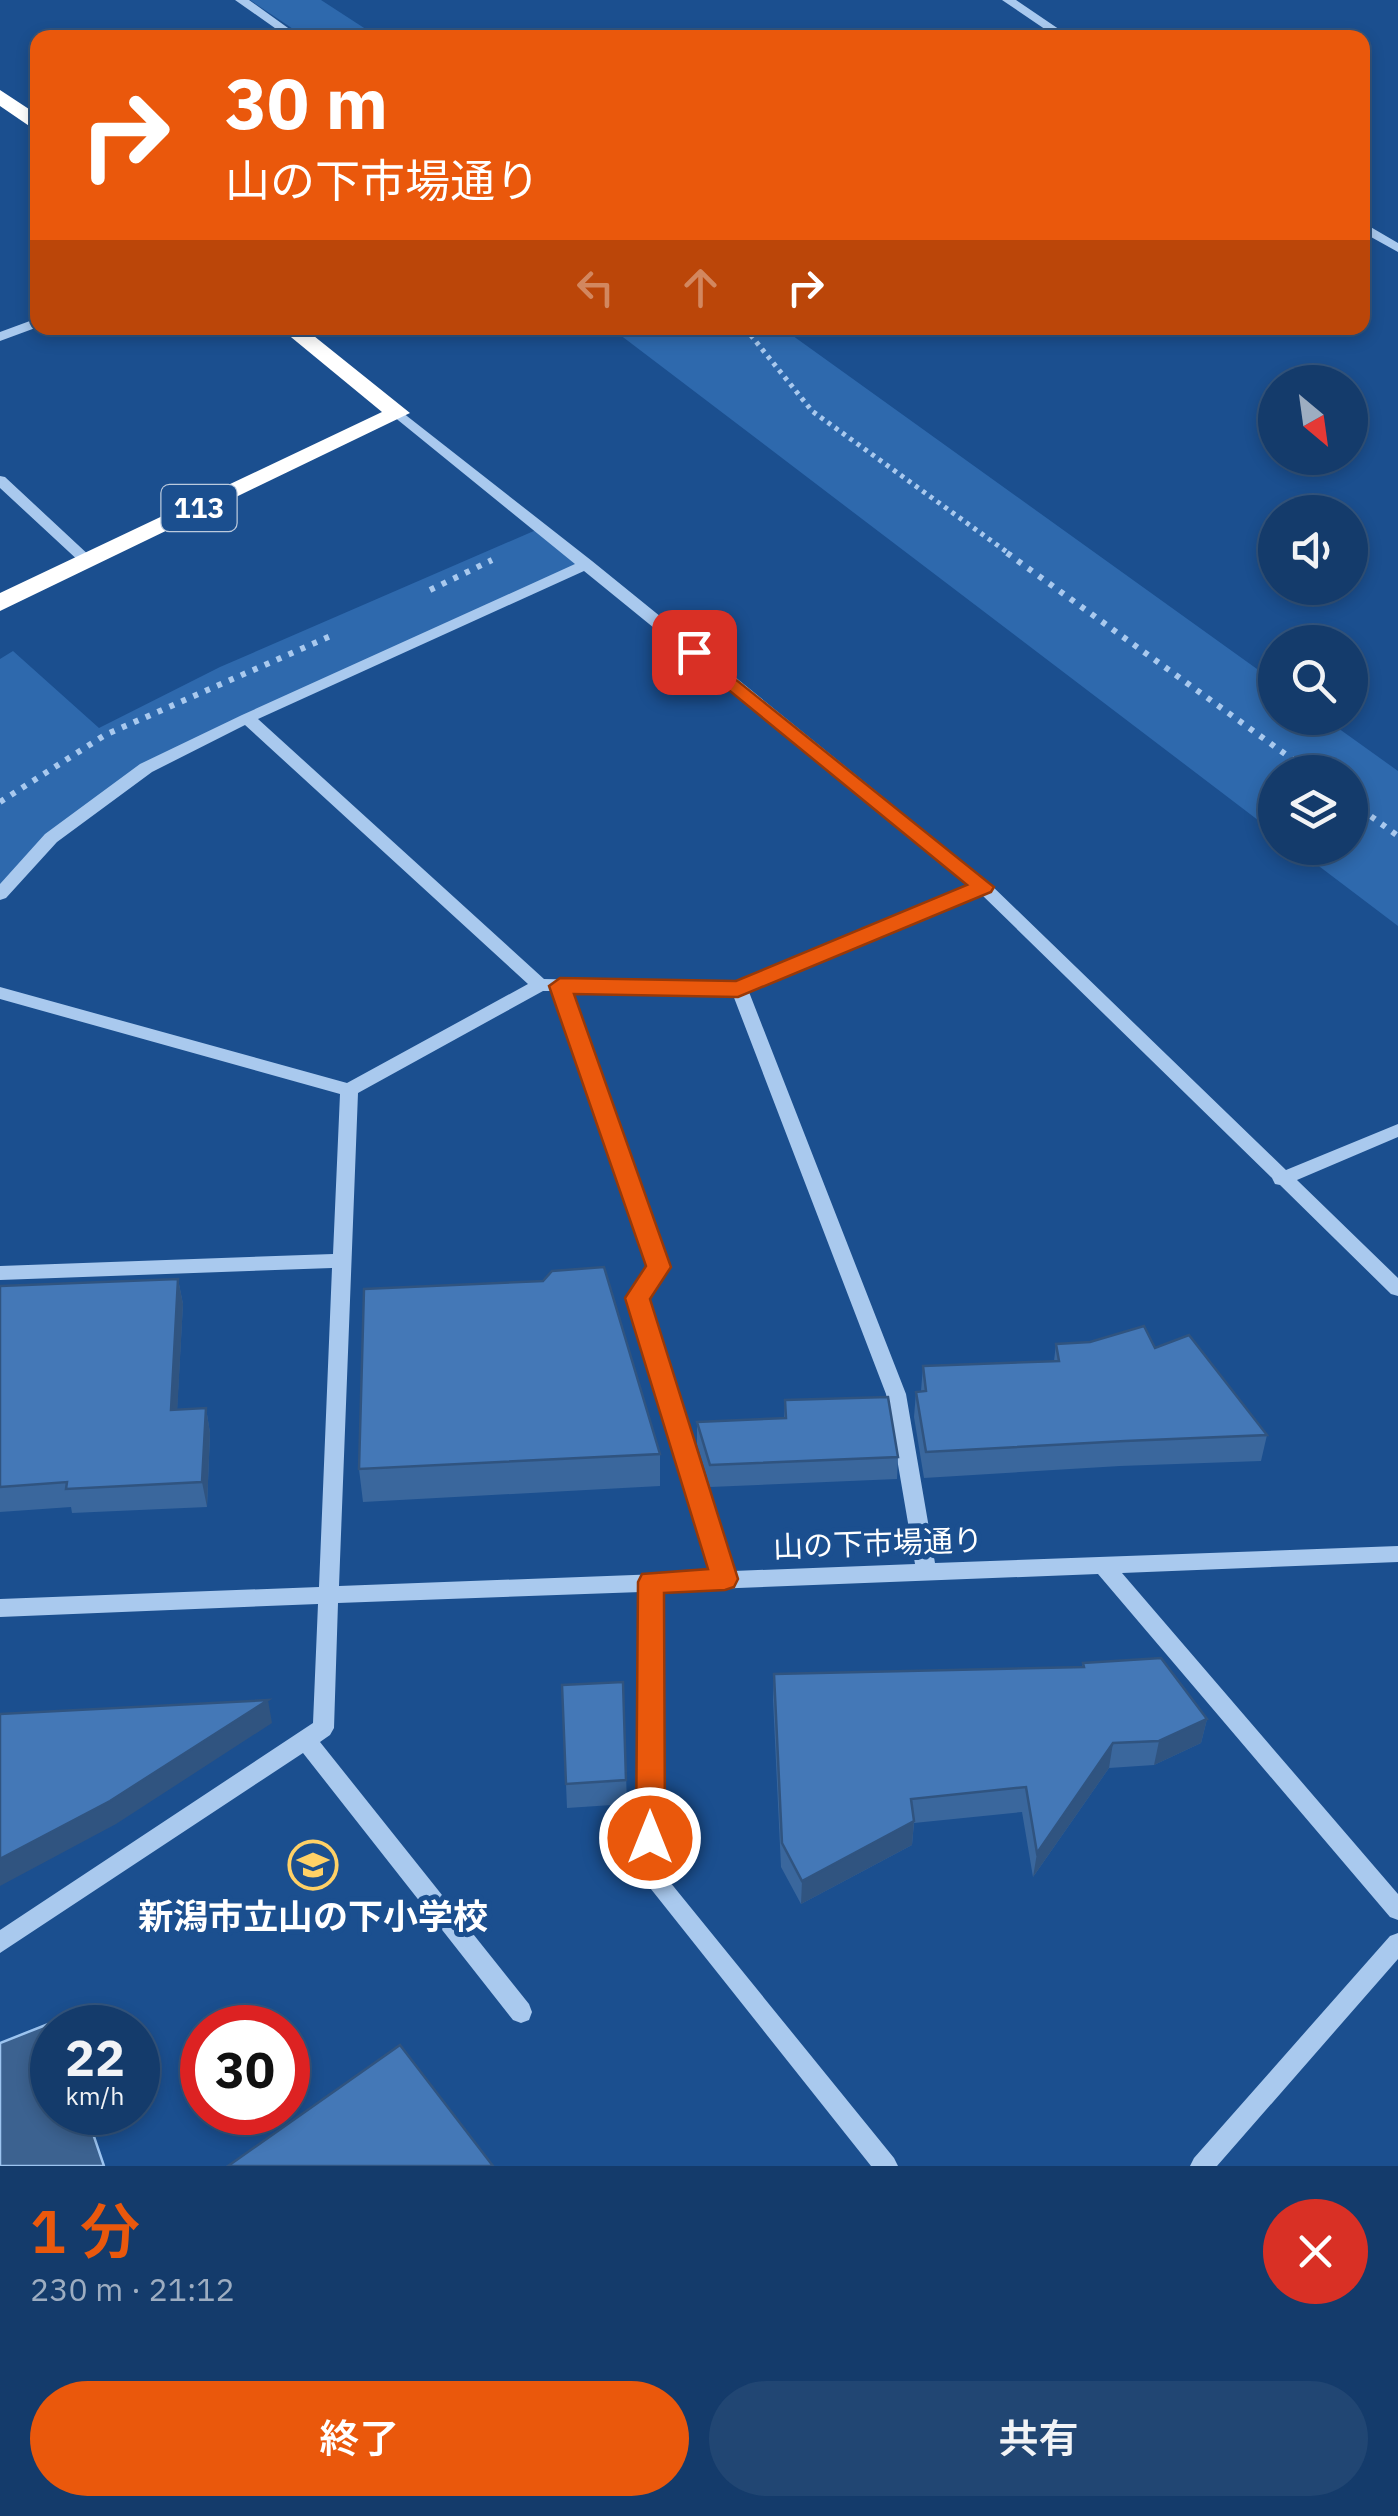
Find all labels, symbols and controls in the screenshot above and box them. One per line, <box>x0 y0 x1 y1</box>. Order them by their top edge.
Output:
text: 30 m <box>225 57 388 148</box>
icon: right <box>60 70 190 200</box>
text: 山の下市場通り <box>225 151 540 209</box>
icon: left <box>568 260 623 315</box>
icon: ahead <box>673 260 728 315</box>
icon: right <box>778 260 833 315</box>
north arrow <box>1258 365 1368 475</box>
map controls <box>1258 365 1368 865</box>
road number: 113 <box>162 485 236 531</box>
button: sound <box>1258 495 1368 605</box>
pin <box>652 610 737 695</box>
icon: arrive <box>667 625 722 680</box>
button: search <box>1258 625 1368 735</box>
button: layers <box>1258 755 1368 865</box>
street label: 山の下市場通り <box>772 1519 984 1566</box>
position arrow <box>598 1786 702 1890</box>
school or university icon: 新潟市立山の下小学校 <box>287 1839 339 1891</box>
place label: 新潟市立山の下小学校 <box>138 1893 488 1939</box>
speed limit sign: 30 <box>180 2005 310 2135</box>
text: 22 <box>65 2025 125 2090</box>
text: km/h <box>66 2079 124 2112</box>
text: 1 分 <box>30 2191 140 2270</box>
button: close <box>1263 2199 1368 2304</box>
text: 230 m · 21:12 <box>30 2268 235 2310</box>
button: 終了 <box>30 2381 689 2496</box>
button: 共有 <box>709 2381 1368 2496</box>

